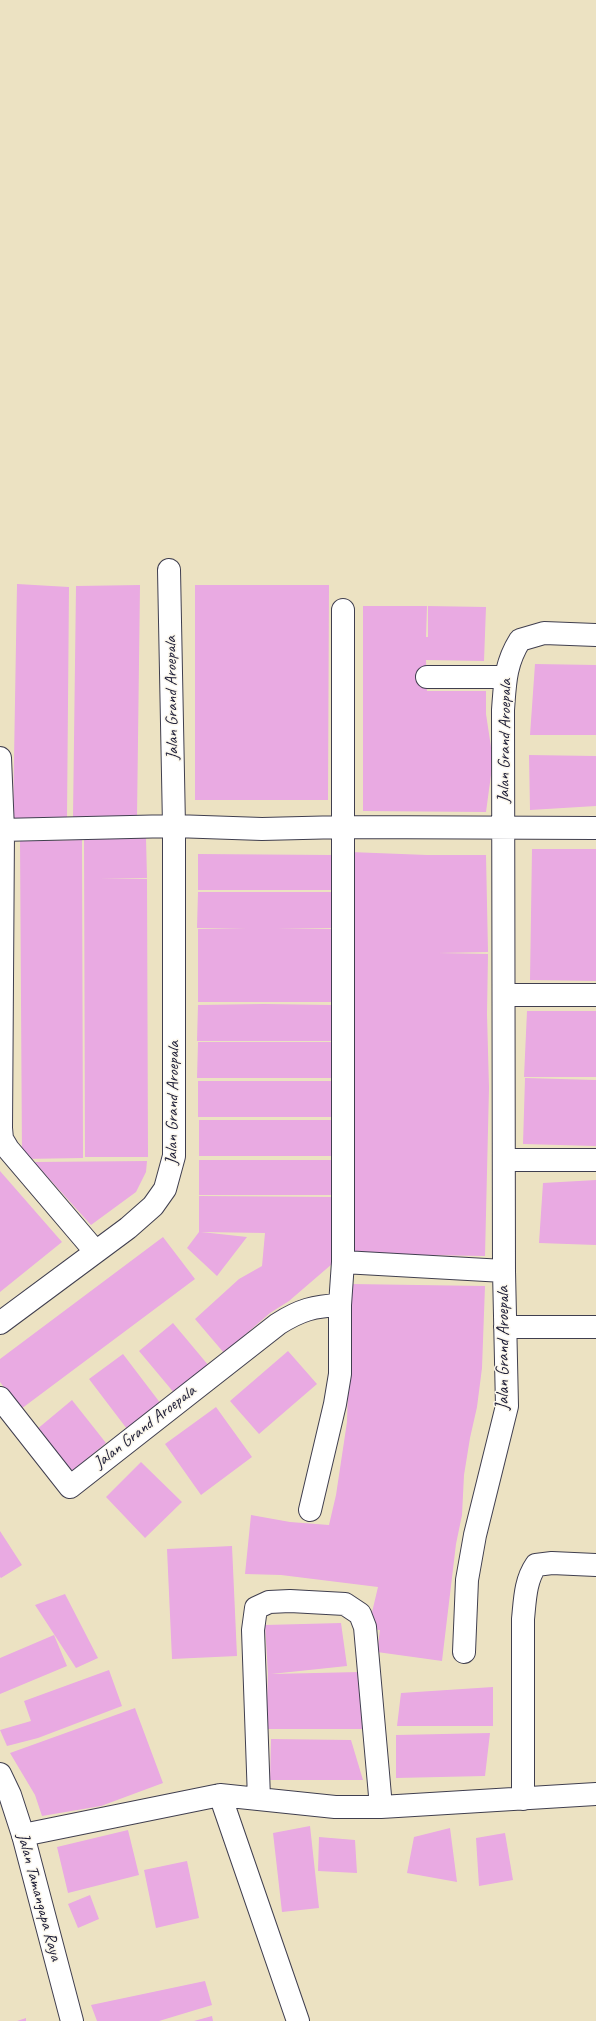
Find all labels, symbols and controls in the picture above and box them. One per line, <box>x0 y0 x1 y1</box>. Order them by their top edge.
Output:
street label: Jalan Grand Aroepala <box>161 636 183 760</box>
street label: Jalan Grand Aroepala <box>494 679 516 803</box>
street label: Jalan Grand Aroepala <box>162 1041 184 1165</box>
street label: Jalan Grand Aroepala <box>494 1286 514 1410</box>
street label: Jalan Grand Aroepala <box>90 1381 200 1473</box>
street label: Jalan Tamangapa Raya <box>12 1831 66 1963</box>

